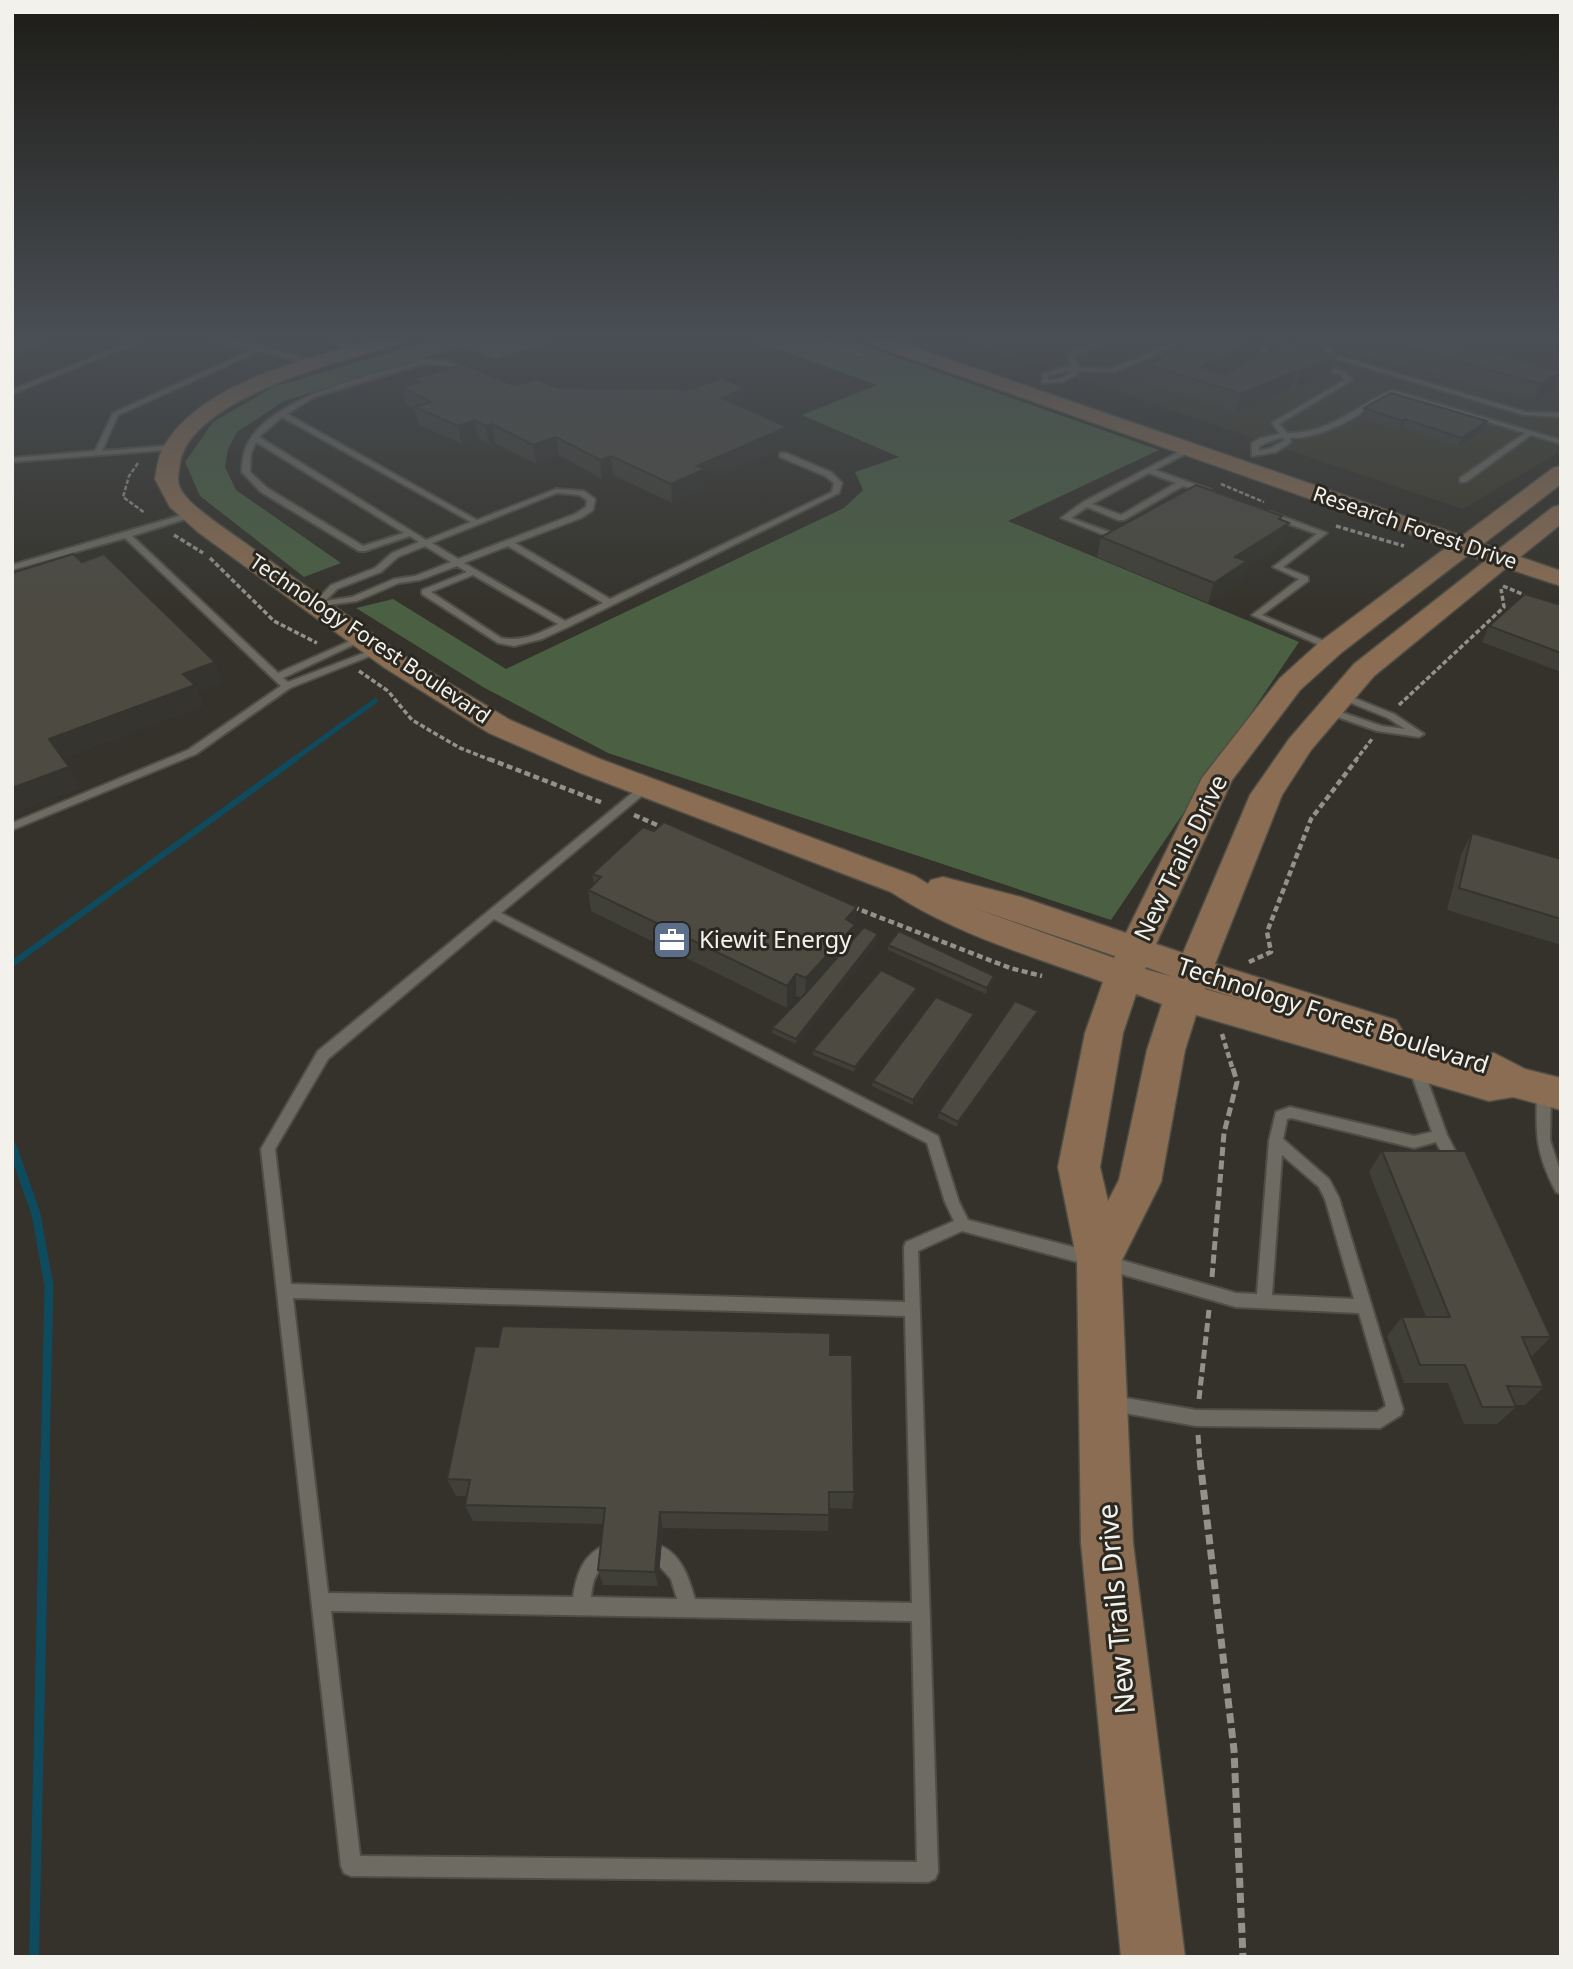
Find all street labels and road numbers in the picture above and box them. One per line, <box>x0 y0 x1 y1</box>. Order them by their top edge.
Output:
street label: Research Forest Drive <box>1310 479 1521 575</box>
street label: Technology Forest Boulevard <box>245 547 496 729</box>
street label: New Trails Drive <box>1125 769 1234 946</box>
street label: Technology Forest Boulevard <box>1174 949 1493 1081</box>
street label: New Trails Drive <box>1087 1502 1143 1716</box>

